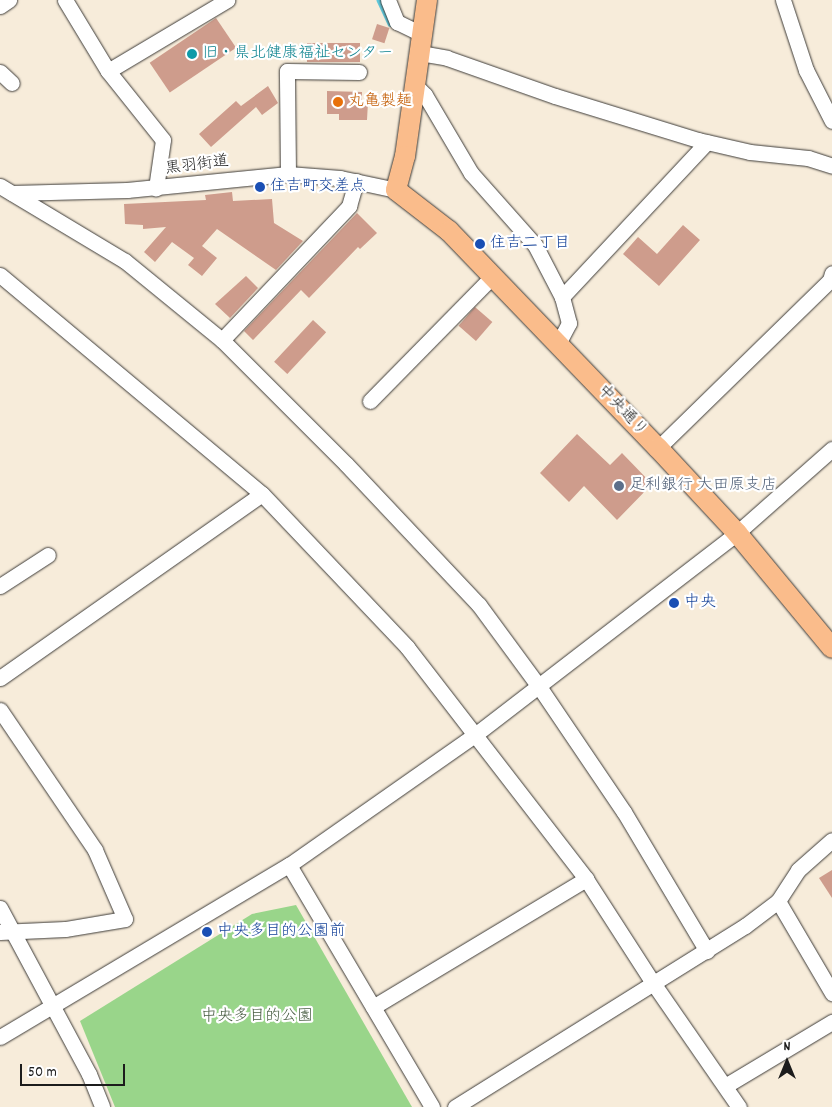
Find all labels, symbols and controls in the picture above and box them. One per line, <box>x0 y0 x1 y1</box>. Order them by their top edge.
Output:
place label: 旧・県北健康福祉センター <box>202 44 394 64</box>
marker: 旧・県北健康福祉センター <box>186 48 198 60</box>
place label: 丸亀製麺 <box>348 92 412 112</box>
marker: 丸亀製麺 <box>332 96 344 108</box>
street label: 黒羽街道 <box>164 153 230 179</box>
place label: 住吉町交差点 <box>270 177 366 197</box>
marker: 住吉町交差点 <box>254 181 266 193</box>
place label: 住吉二丁目 <box>490 234 570 254</box>
marker: 住吉二丁目 <box>474 238 486 250</box>
street label: 中央通り <box>593 381 651 441</box>
place label: 足利銀行 大田原支店 <box>629 476 777 496</box>
marker: 足利銀行 大田原支店 <box>613 480 625 492</box>
place label: 中央 <box>684 593 716 613</box>
marker: 中央 <box>668 597 680 609</box>
place label: 中央多目的公園前 <box>217 922 345 942</box>
marker: 中央多目的公園前 <box>201 926 213 938</box>
park label: 中央多目的公園 <box>201 1007 313 1027</box>
north arrow <box>762 1037 812 1087</box>
text: N <box>784 1037 790 1057</box>
scale bar <box>22 1054 128 1086</box>
text: 50 m <box>28 1062 57 1084</box>

